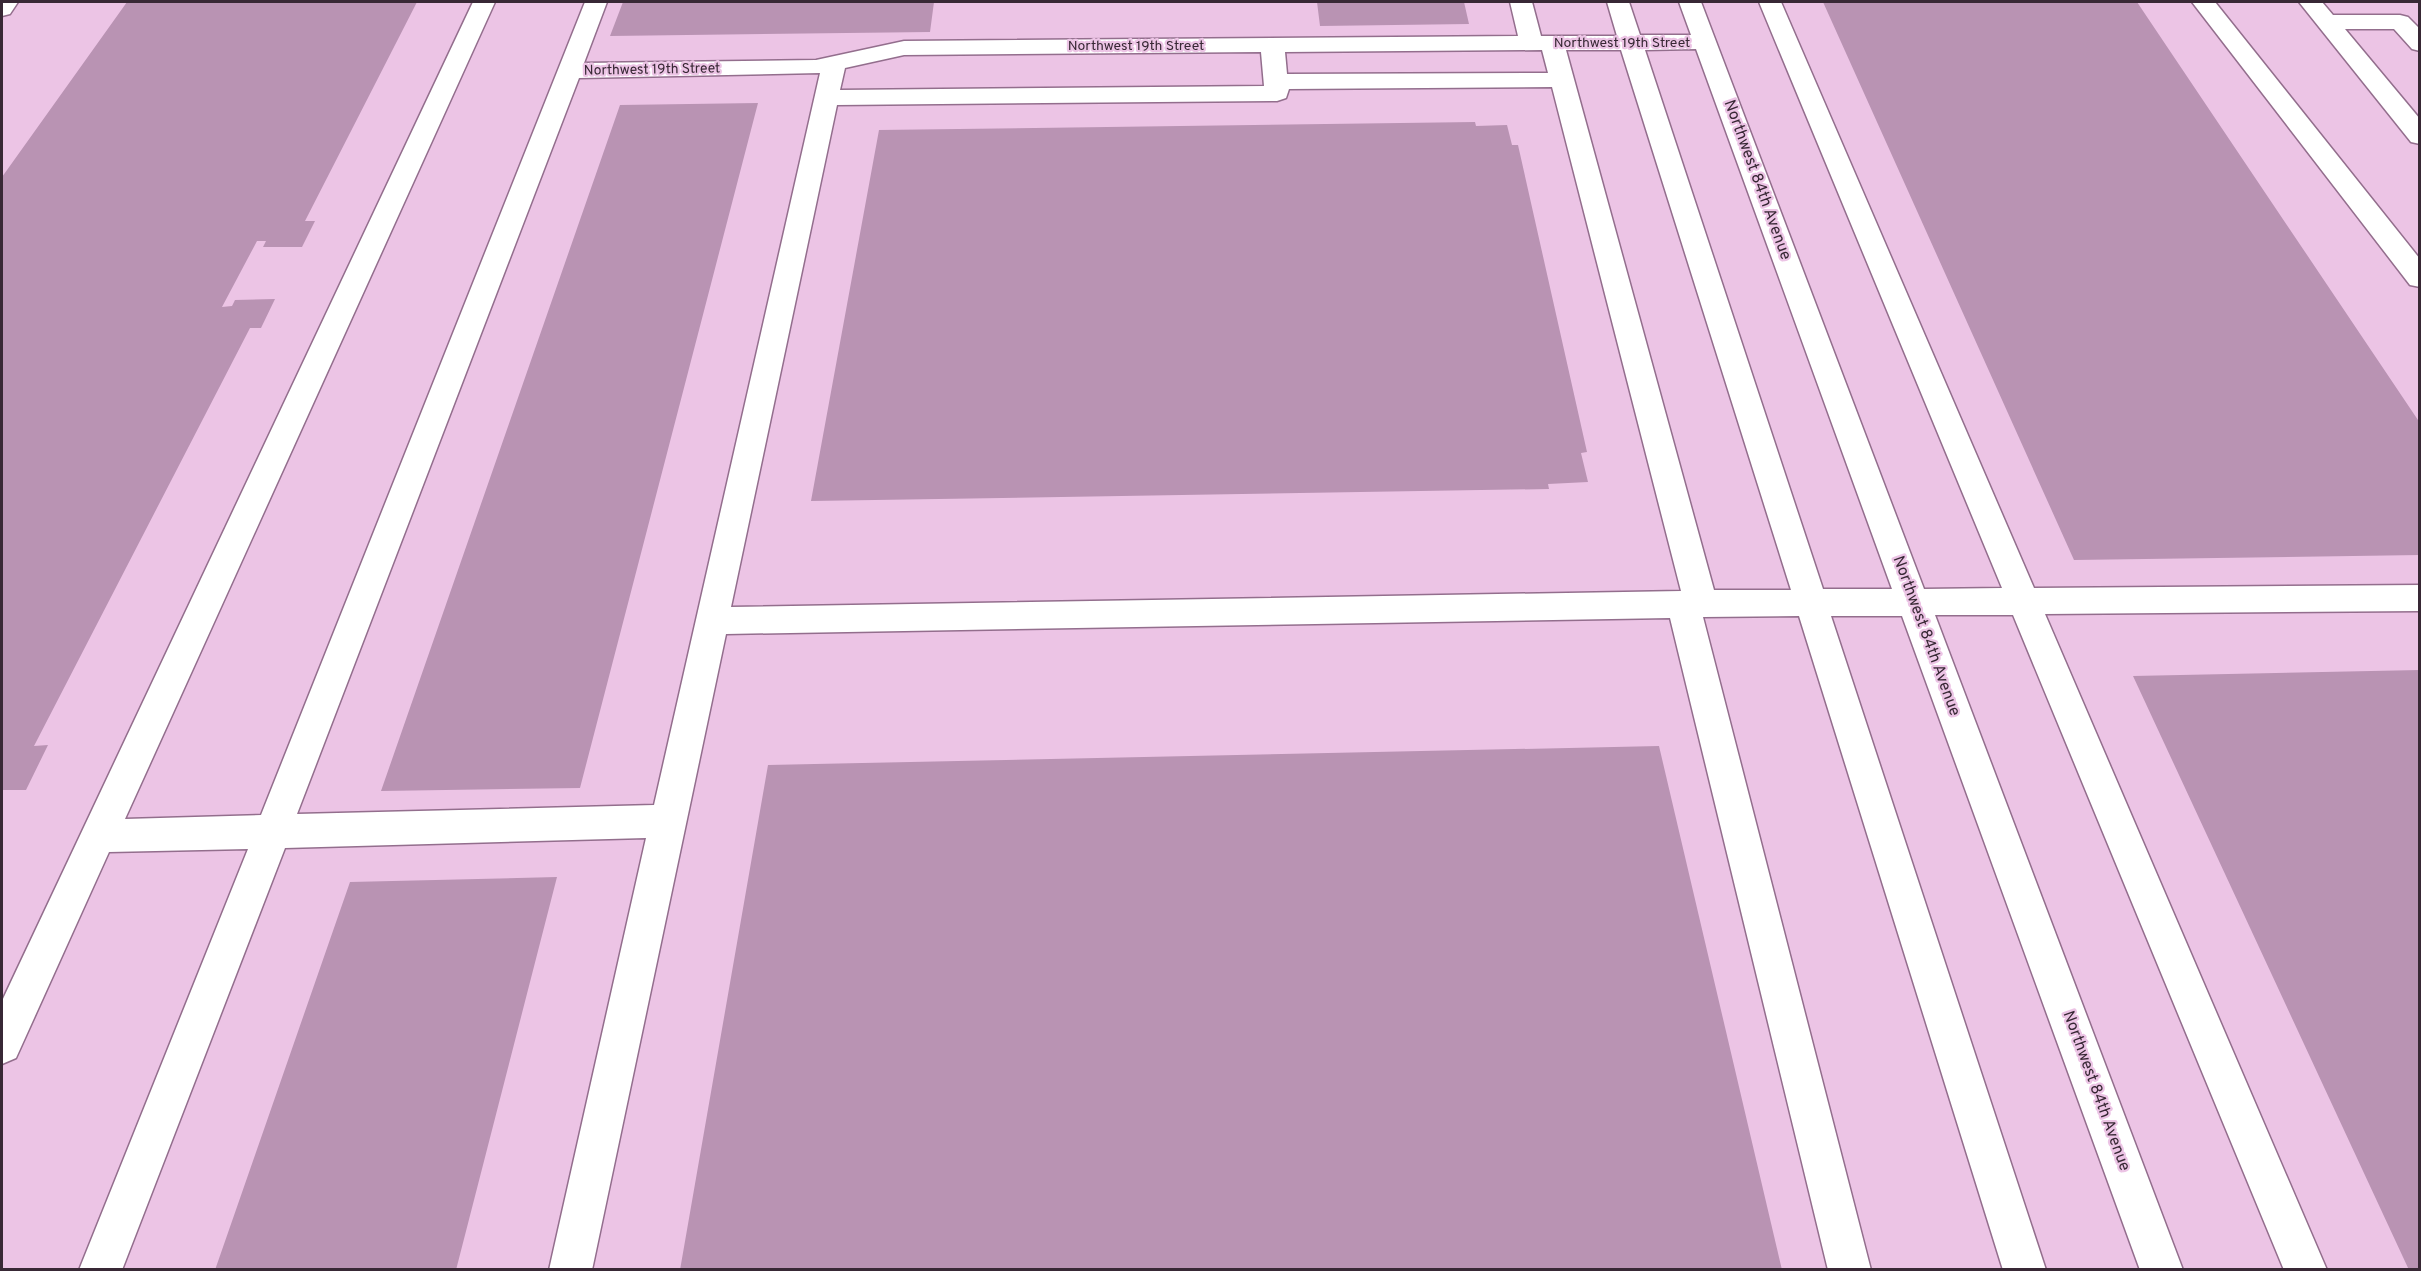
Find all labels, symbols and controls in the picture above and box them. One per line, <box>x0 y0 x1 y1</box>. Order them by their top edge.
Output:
street label: Northwest 19th Street <box>1554 35 1690 52</box>
street label: Northwest 19th Street <box>1068 38 1204 55</box>
street label: Northwest 19th Street <box>584 60 720 80</box>
street label: Northwest 84th Avenue <box>1719 97 1795 263</box>
street label: Northwest 84th Avenue <box>1888 553 1964 719</box>
street label: Northwest 84th Avenue <box>2058 1008 2134 1174</box>

